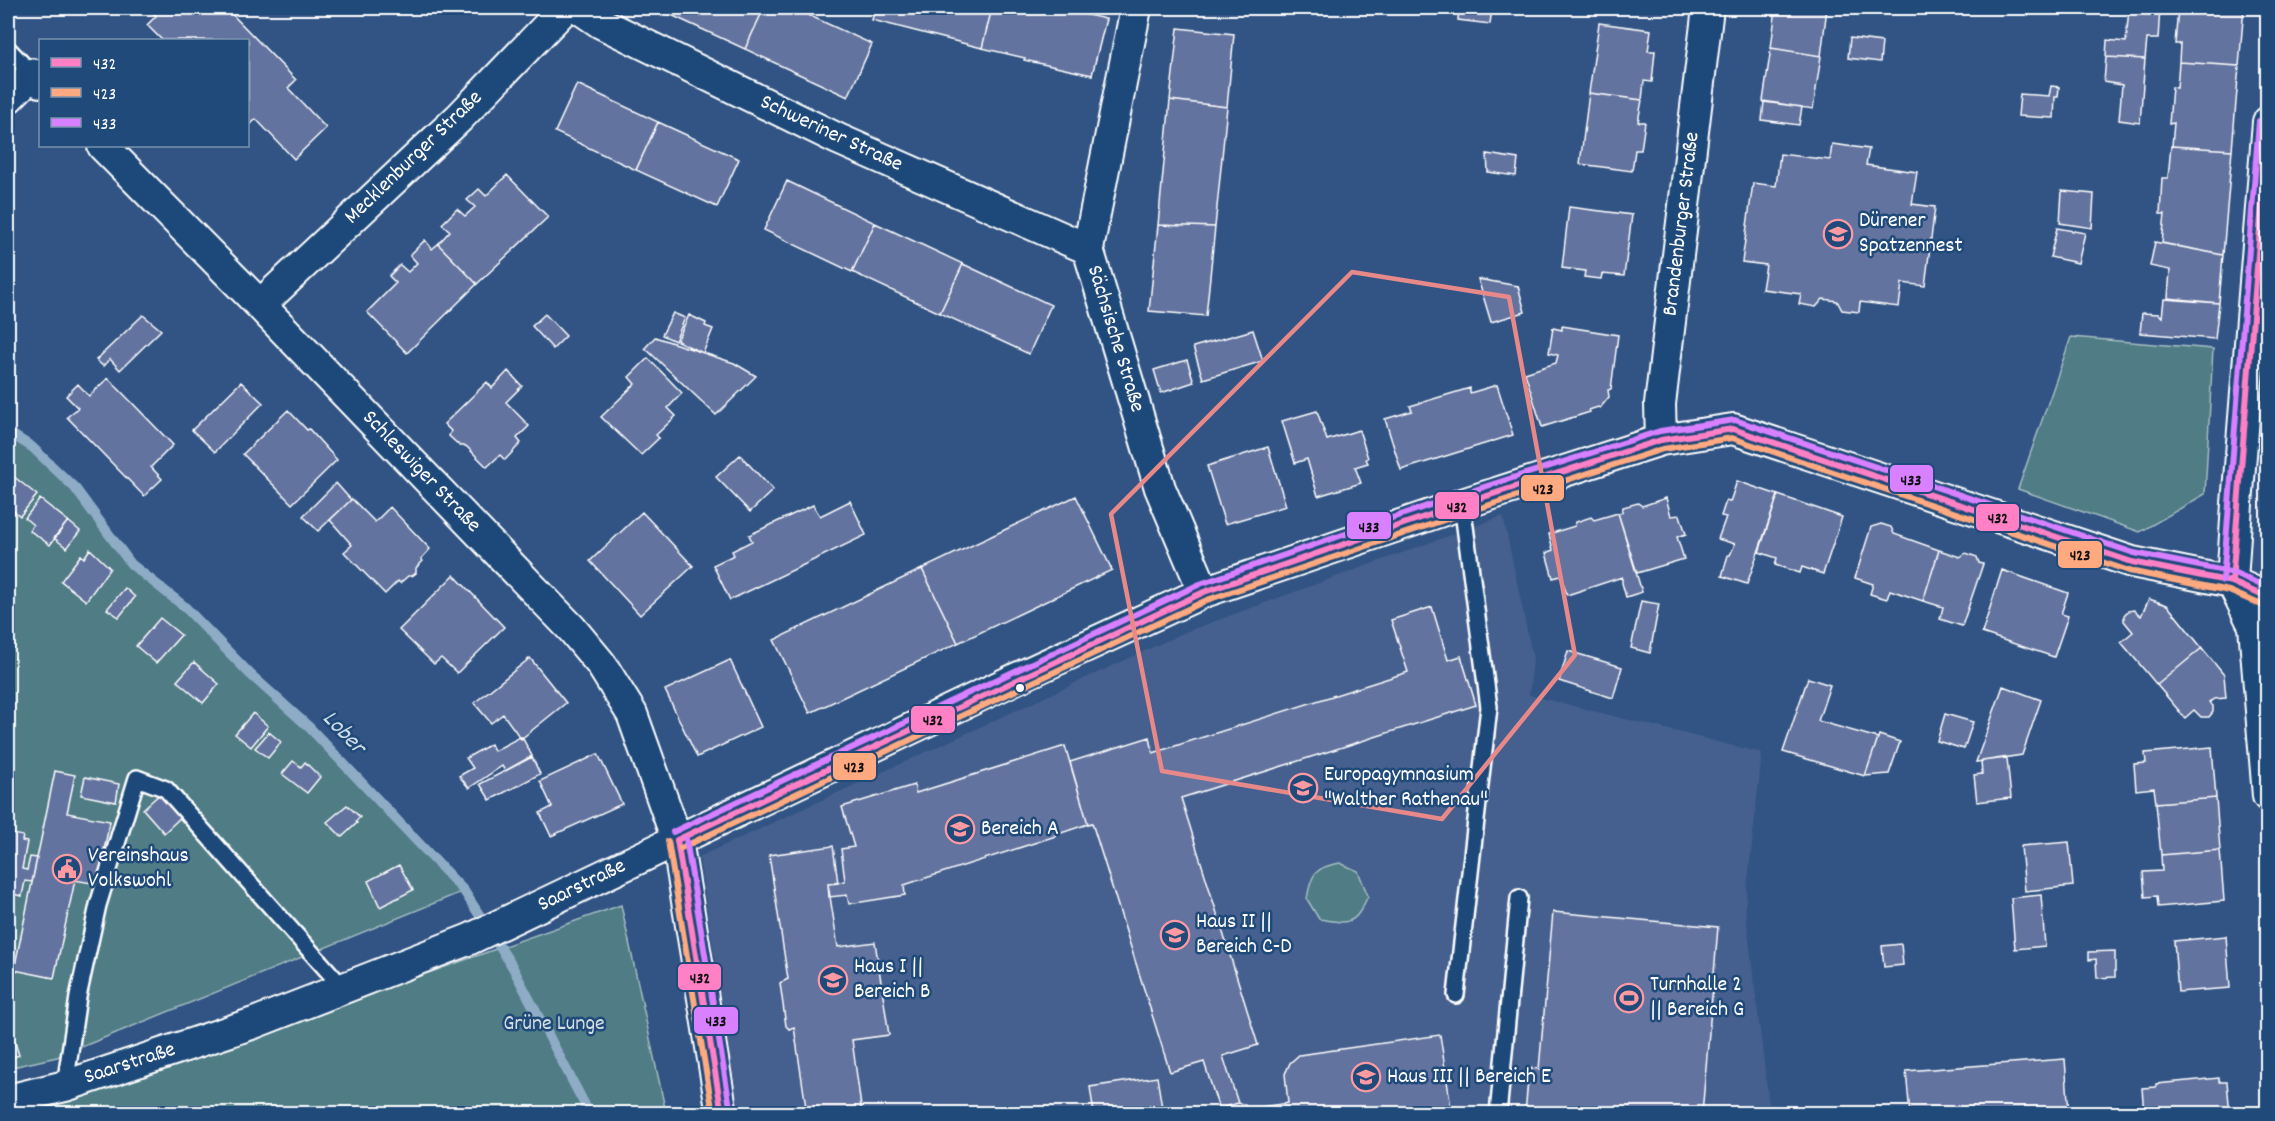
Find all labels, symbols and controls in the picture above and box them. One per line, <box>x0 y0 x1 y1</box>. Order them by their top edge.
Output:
legend <box>39 39 249 147</box>
text: 432 <box>93 53 116 78</box>
text: 423 <box>93 83 116 108</box>
street label: Mecklenburger Straße <box>338 84 490 232</box>
street label: Schweriner Straße <box>755 87 907 181</box>
text: 433 <box>93 113 116 138</box>
street label: Brandenburger Straße <box>1655 130 1709 318</box>
place label: Dürener Spatzennest <box>1859 206 1963 262</box>
school or university icon: Dürener Spatzennest <box>1822 218 1854 250</box>
street label: Sächsische Straße <box>1078 262 1152 416</box>
street label: Schleswiger Straße <box>354 404 488 540</box>
line badge: 433 <box>1889 464 1934 493</box>
text: 433 <box>1901 470 1921 493</box>
line badge: 423 <box>1520 474 1565 502</box>
text: 423 <box>1533 479 1553 502</box>
line badge: 432 <box>1434 491 1480 520</box>
text: 432 <box>1447 497 1467 520</box>
line badge: 432 <box>1975 503 2020 532</box>
text: 432 <box>1988 508 2008 531</box>
line badge: 433 <box>1346 511 1392 540</box>
text: 433 <box>1359 517 1379 540</box>
line badge: 423 <box>2057 540 2103 569</box>
text: 423 <box>2070 545 2090 568</box>
unlabelled marker <box>1014 682 1026 694</box>
water label: Lober <box>313 703 375 765</box>
line badge: 432 <box>910 705 956 734</box>
text: 432 <box>923 710 943 733</box>
line badge: 423 <box>832 752 877 781</box>
text: 423 <box>844 757 864 780</box>
place label: Europagymnasium "Walther Rathenau" <box>1324 760 1488 816</box>
school or university icon: Europagymnasium "Walther Rathenau" <box>1287 772 1319 804</box>
school or university icon: Bereich A <box>944 813 976 845</box>
place label: Bereich A <box>981 814 1059 845</box>
place label: Vereinshaus Volkswohl <box>88 841 189 897</box>
street label: Saarstraße <box>533 851 631 921</box>
public building icon: Vereinshaus Volkswohl <box>51 853 83 885</box>
place label: Haus II || Bereich C-D <box>1196 907 1292 963</box>
school or university icon: Haus II || Bereich C-D <box>1159 919 1191 951</box>
place label: Haus I || Bereich B <box>854 952 930 1008</box>
line badge: 432 <box>677 963 722 991</box>
school or university icon: Haus I || Bereich B <box>817 964 849 996</box>
text: 432 <box>690 968 710 991</box>
place label: Turnhalle 2 || Bereich G <box>1650 970 1744 1026</box>
sports icon: Turnhalle 2 || Bereich G <box>1613 982 1645 1014</box>
line badge: 433 <box>693 1006 739 1035</box>
park label: Grüne Lunge <box>503 1009 605 1040</box>
text: 433 <box>706 1011 726 1034</box>
street label: Saarstraße <box>80 1035 180 1093</box>
school or university icon: Haus III || Bereich E <box>1350 1061 1382 1093</box>
place label: Haus III || Bereich E <box>1387 1062 1551 1093</box>

